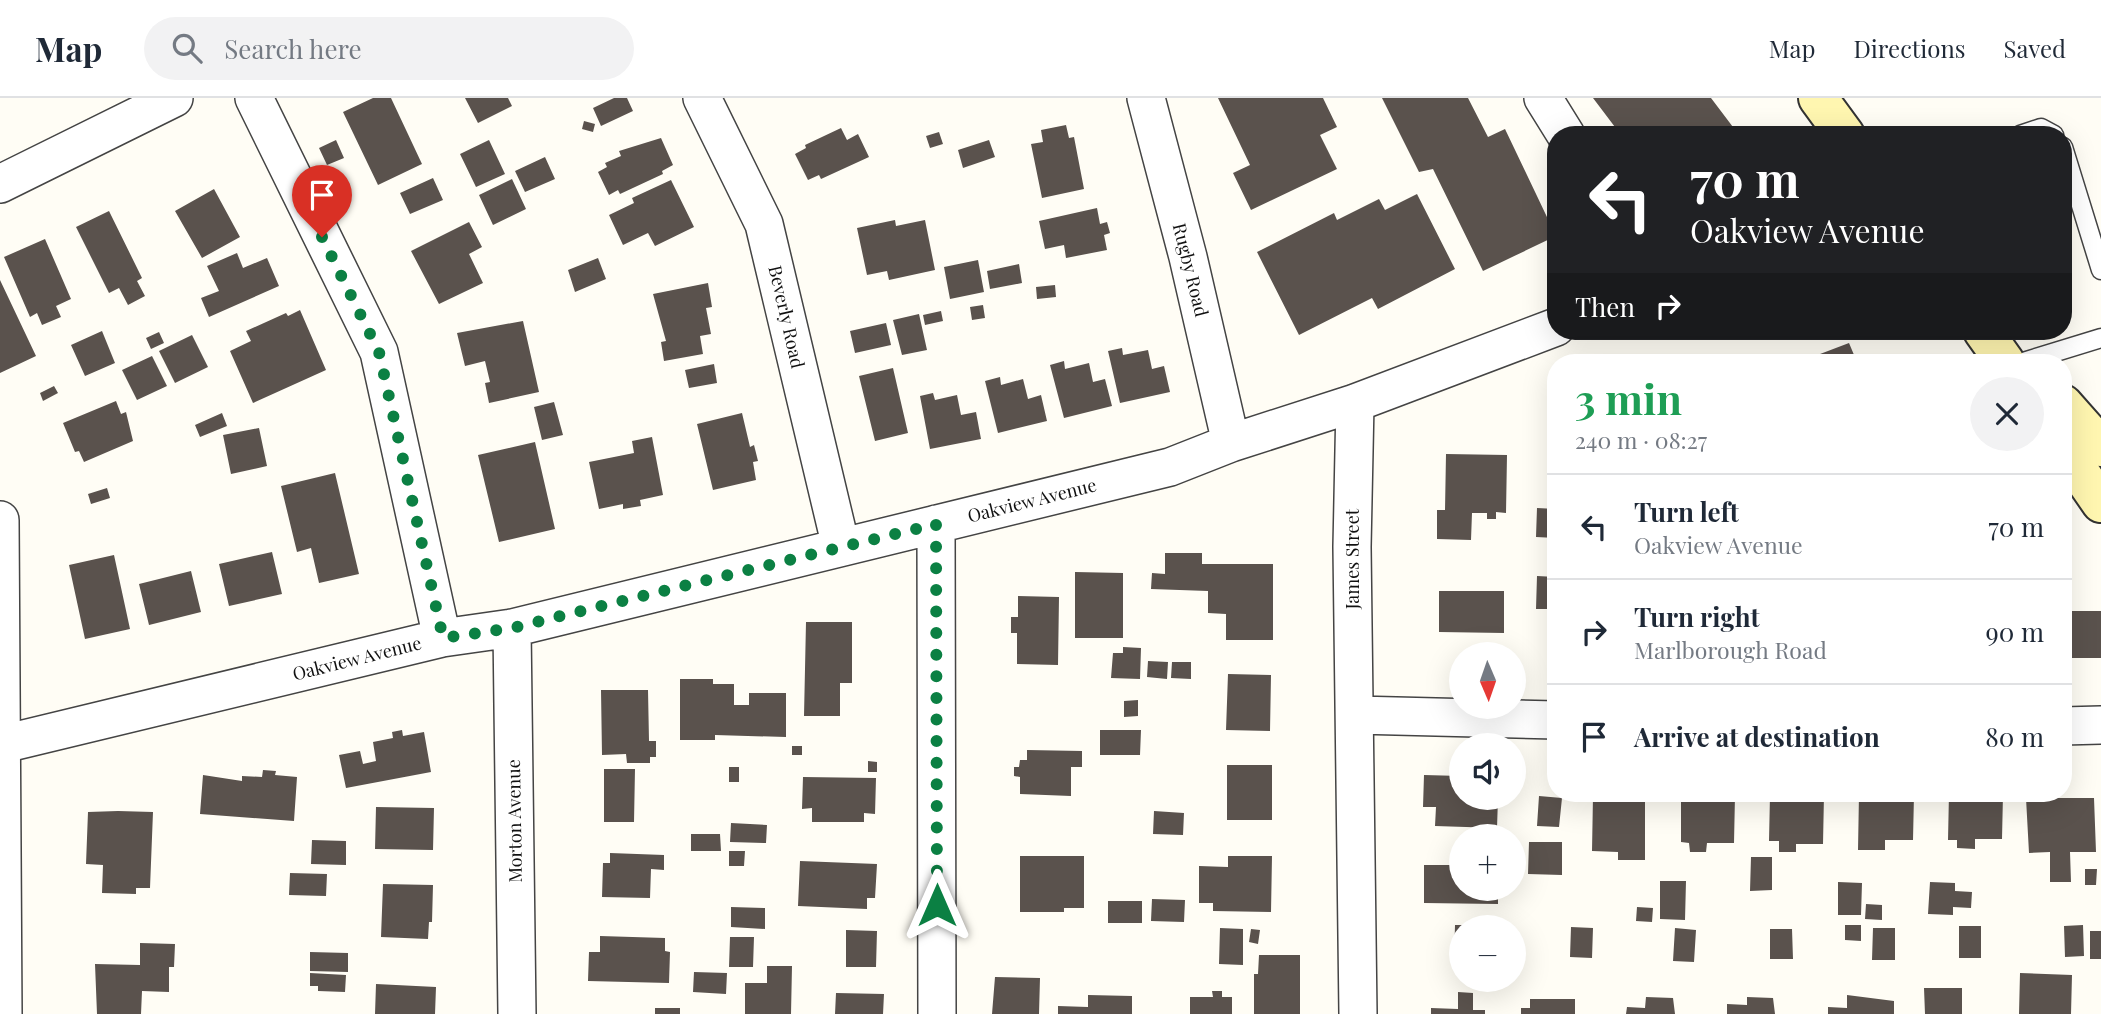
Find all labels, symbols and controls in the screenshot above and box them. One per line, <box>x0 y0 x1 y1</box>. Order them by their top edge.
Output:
search box <box>144 17 634 80</box>
text: Map <box>35 26 102 70</box>
icon: search <box>168 29 206 67</box>
text: Search here <box>224 31 362 66</box>
text: Map <box>1769 32 1815 64</box>
text: Directions <box>1853 32 1966 64</box>
text: Saved <box>2004 32 2066 64</box>
text: 70 m <box>1690 145 1800 210</box>
icon: left <box>1575 154 1666 245</box>
pin <box>292 165 352 237</box>
icon: arrive <box>303 176 341 214</box>
text: Oakview Avenue <box>1690 208 1925 251</box>
street label: Rugby Road <box>1168 220 1214 320</box>
street label: Beverly Road <box>763 263 811 371</box>
icon: right <box>1649 287 1687 325</box>
text: Then <box>1575 289 1635 324</box>
text: 3 min <box>1575 370 1682 426</box>
button: close <box>1970 377 2044 451</box>
text: 240 m · 08:27 <box>1575 424 1707 455</box>
street label: Oakview Avenue <box>965 472 1099 528</box>
text: Turn left <box>1634 494 1739 529</box>
street label: James Street <box>1340 508 1364 610</box>
icon: left <box>1575 508 1613 546</box>
text: 70 m <box>1988 509 2044 544</box>
text: Oakview Avenue <box>1634 529 1803 560</box>
text: Turn right <box>1634 599 1760 634</box>
icon: right <box>1575 613 1613 651</box>
text: 90 m <box>1986 614 2044 649</box>
street label: Oakview Avenue <box>290 630 424 686</box>
text: Marlborough Road <box>1634 634 1827 665</box>
north arrow <box>1449 642 1526 719</box>
map controls <box>1449 642 1526 992</box>
icon: arrive <box>1575 718 1613 756</box>
text: Arrive at destination <box>1634 719 1880 754</box>
text: 80 m <box>1985 719 2044 754</box>
button: sound <box>1449 733 1526 810</box>
street label: Morton Avenue <box>501 759 527 883</box>
button: + <box>1449 824 1526 901</box>
position arrow <box>900 868 974 942</box>
button: − <box>1449 915 1526 992</box>

